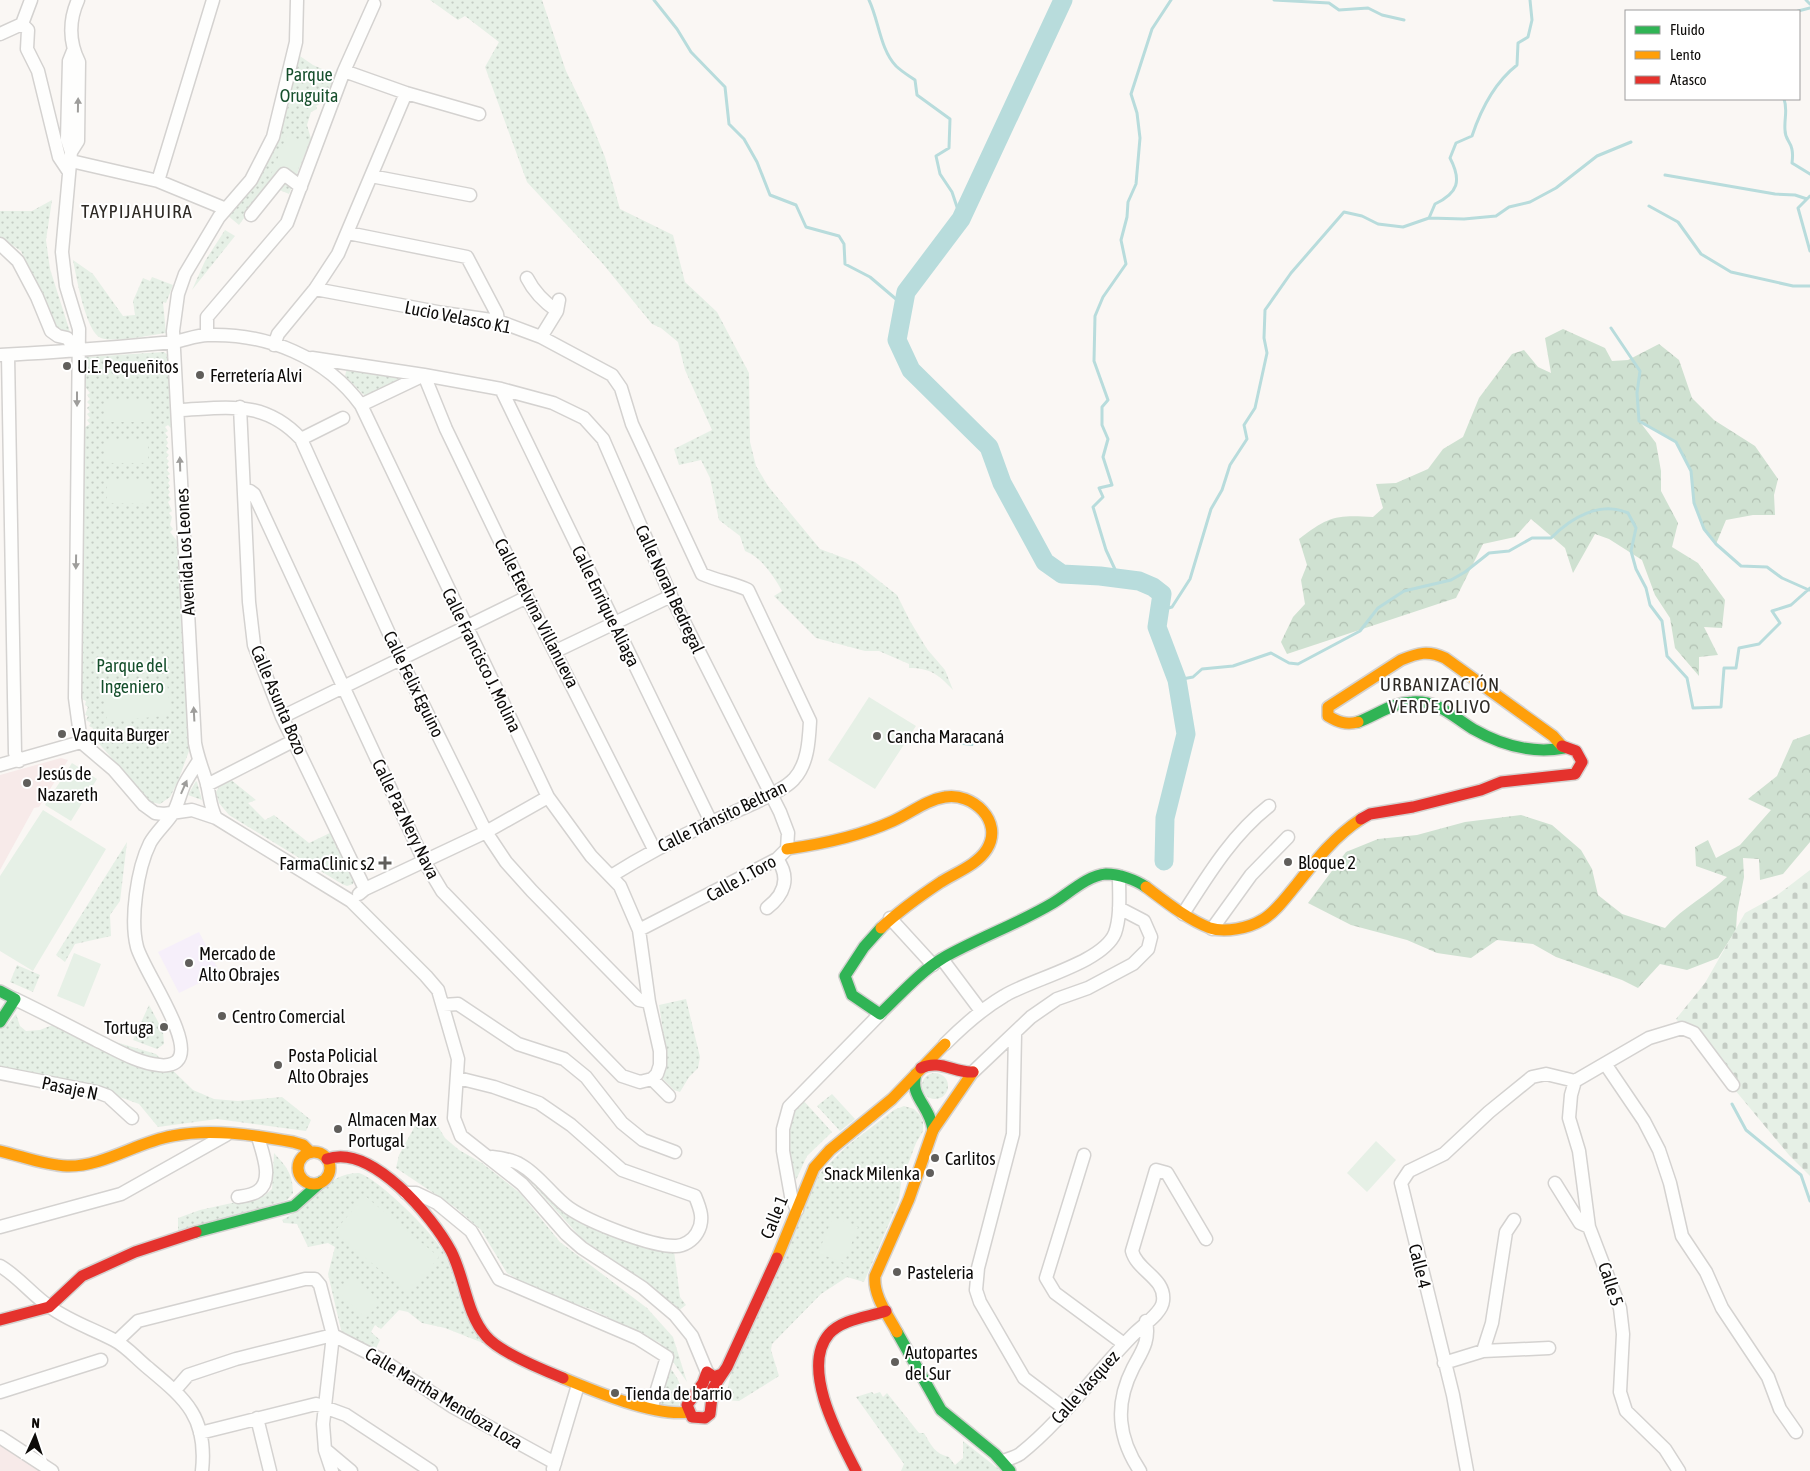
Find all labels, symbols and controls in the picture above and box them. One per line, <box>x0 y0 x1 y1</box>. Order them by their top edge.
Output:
legend <box>1625 10 1800 100</box>
text: Fluido <box>1670 21 1705 38</box>
text: Lento <box>1670 46 1701 63</box>
park label: Parque Oruguita <box>280 64 338 106</box>
text: Atasco <box>1670 71 1707 88</box>
one-way arrow <box>74 97 82 113</box>
district label: TAYPIJAHUIRA <box>81 200 193 222</box>
street label: Lucio Velasco K1 <box>403 296 513 338</box>
place label: U.E. Pequeñitos <box>77 356 179 377</box>
marker: U.E. Pequeñitos <box>61 360 73 372</box>
place label: Ferretería Alvi <box>210 365 302 386</box>
marker: Ferretería Alvi <box>194 369 206 381</box>
one-way arrow <box>73 392 81 408</box>
one-way arrow <box>176 456 184 472</box>
street label: Avenida Los Leones <box>171 488 199 616</box>
street label: Calle Norah Bedregal <box>631 521 709 657</box>
street label: Calle Etelvina Villanueva <box>490 535 584 691</box>
street label: Calle Enrique Aliaga <box>568 542 644 670</box>
one-way arrow <box>72 554 80 570</box>
street label: Calle Francisco J. Molina <box>438 584 526 736</box>
street label: Calle Felix Eguino <box>379 627 449 741</box>
street label: Calle Asunta Bozo <box>247 642 311 758</box>
park label: Parque del Ingeniero <box>96 655 168 697</box>
district label: URBANIZACIÓN VERDE OLIVO <box>1380 673 1500 717</box>
one-way arrow <box>189 705 197 721</box>
place label: Vaquita Burger <box>72 724 170 745</box>
place label: Cancha Maracaná <box>887 726 1004 747</box>
marker: Vaquita Burger <box>56 728 68 740</box>
marker: Cancha Maracaná <box>871 730 883 742</box>
street label: Calle Paz Nery Nava <box>368 756 444 882</box>
place label: Jesús de Nazareth <box>37 763 98 805</box>
street label: Calle Tránsito Beltran <box>654 776 790 856</box>
marker: Jesús de Nazareth <box>21 777 33 789</box>
one-way arrow <box>180 780 188 794</box>
street label: Calle J. Toro <box>702 850 780 906</box>
place label: Bloque 2 <box>1298 852 1356 873</box>
place label: FarmaClinic s2 <box>279 853 375 874</box>
marker: Bloque 2 <box>1282 856 1294 868</box>
marker: FarmaClinic s2 <box>379 857 391 869</box>
place label: Mercado de Alto Obrajes <box>199 943 280 985</box>
marker: Mercado de Alto Obrajes <box>183 957 195 969</box>
place label: Centro Comercial <box>232 1006 346 1027</box>
marker: Centro Comercial <box>216 1010 228 1022</box>
place label: Tortuga <box>104 1017 154 1038</box>
marker: Tortuga <box>158 1021 170 1033</box>
place label: Posta Policial Alto Obrajes <box>288 1045 378 1087</box>
marker: Posta Policial Alto Obrajes <box>272 1059 284 1071</box>
street label: Pasaje N <box>40 1072 100 1104</box>
place label: Almacen Max Portugal <box>348 1109 437 1151</box>
marker: Almacen Max Portugal <box>332 1123 344 1135</box>
place label: Carlitos <box>945 1148 996 1169</box>
marker: Carlitos <box>929 1152 941 1164</box>
place label: Snack Milenka <box>824 1163 920 1184</box>
marker: Snack Milenka <box>924 1167 936 1179</box>
street label: Calle 1 <box>756 1192 792 1242</box>
street label: Calle 4 <box>1404 1242 1436 1290</box>
street label: Calle 5 <box>1594 1259 1628 1309</box>
place label: Pasteleria <box>907 1262 974 1283</box>
marker: Pasteleria <box>891 1266 903 1278</box>
place label: Autopartes del Sur <box>905 1342 978 1384</box>
street label: Calle Martha Mendoza Loza <box>361 1343 527 1453</box>
street label: Calle Vasquez <box>1047 1346 1124 1428</box>
marker: Autopartes del Sur <box>889 1356 901 1368</box>
place label: Tienda de barrio <box>625 1383 732 1404</box>
marker: Tienda de barrio <box>609 1387 621 1399</box>
north arrow <box>10 1411 60 1461</box>
text: N <box>31 1415 40 1431</box>

